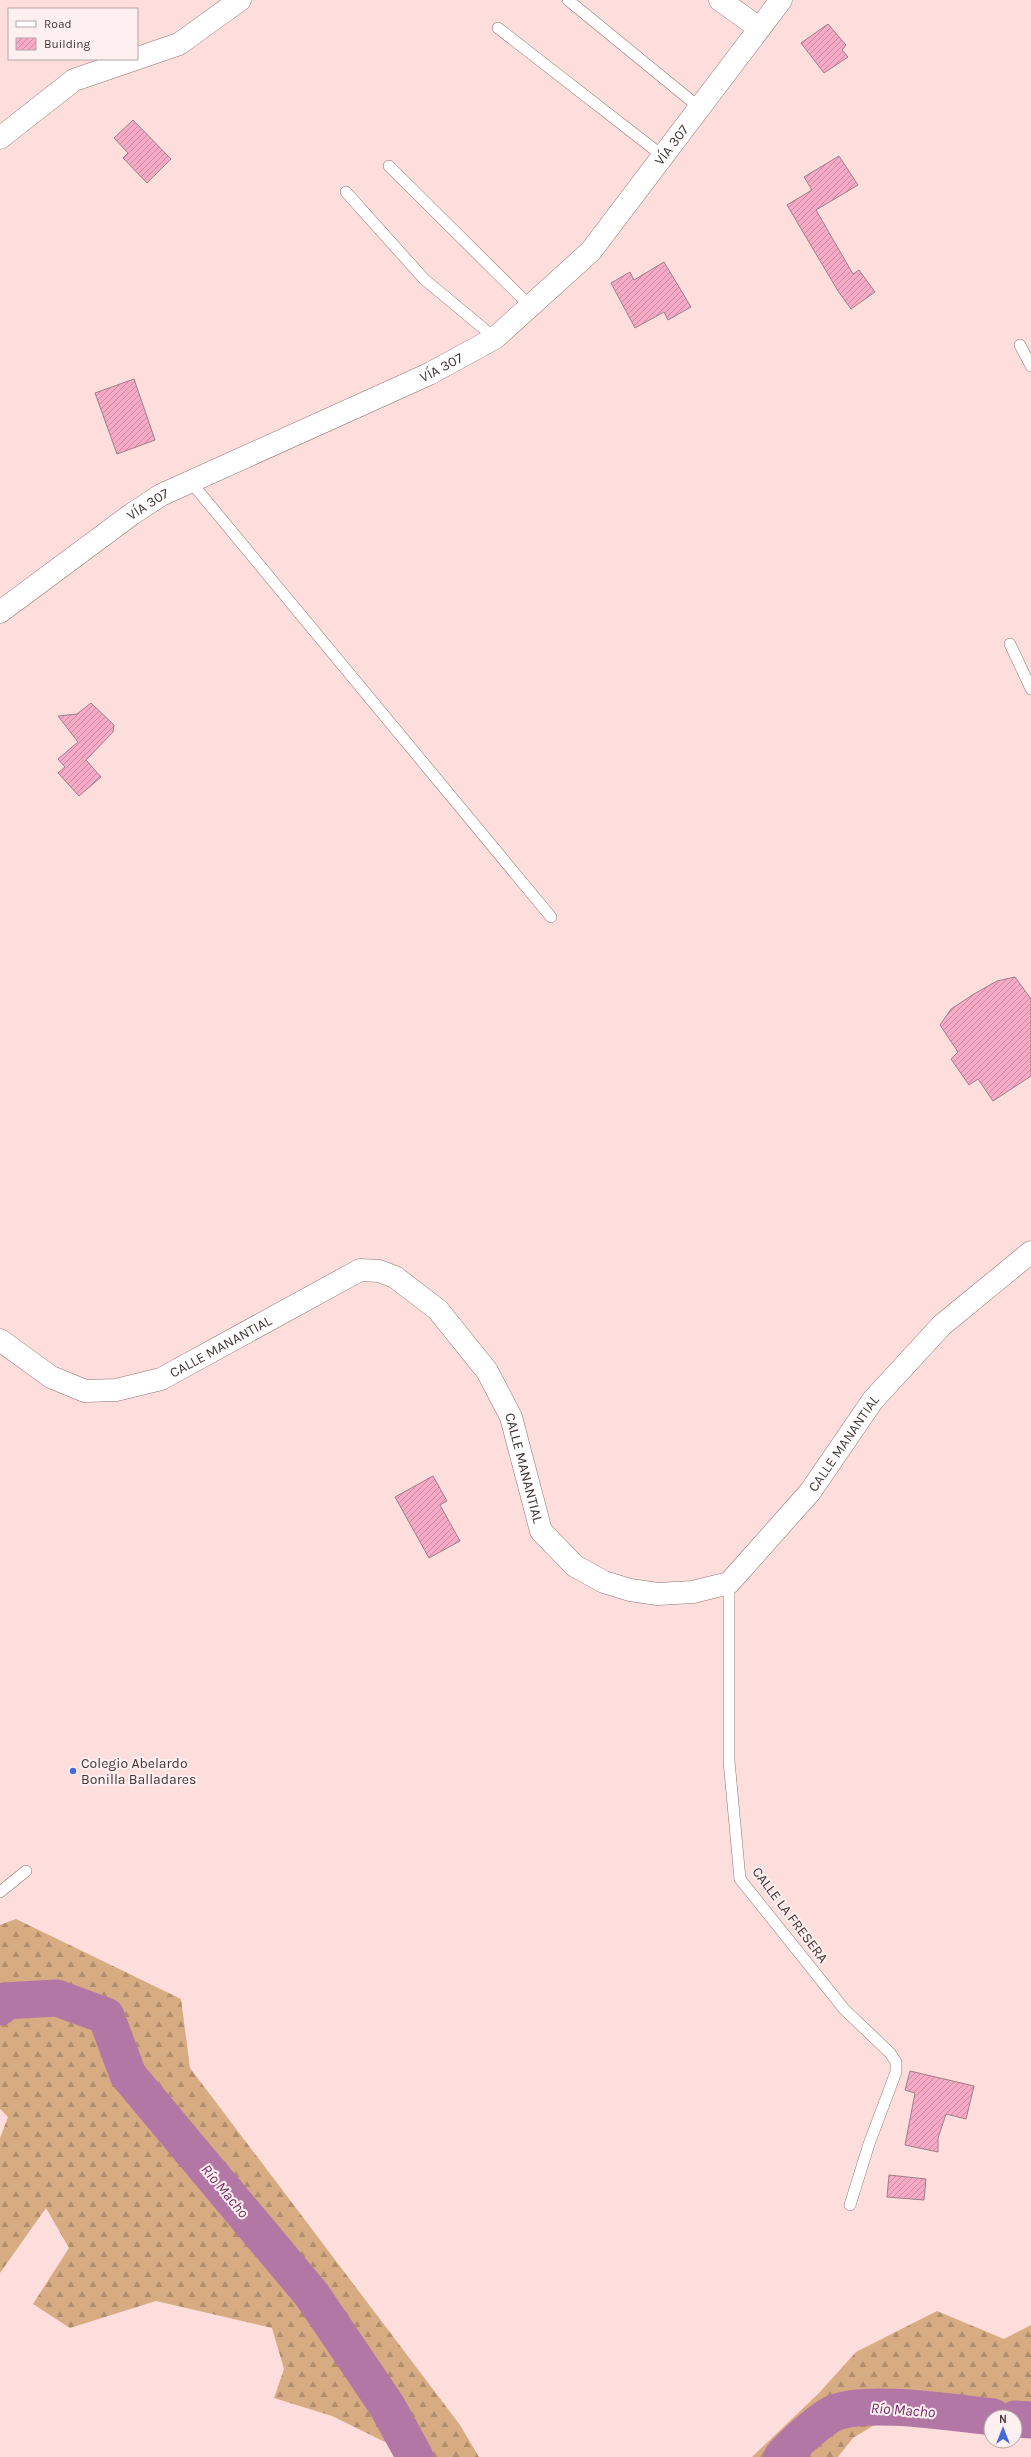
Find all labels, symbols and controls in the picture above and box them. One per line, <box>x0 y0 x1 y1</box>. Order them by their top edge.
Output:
legend <box>8 8 138 60</box>
text: Road <box>44 17 72 31</box>
text: Building <box>44 37 91 51</box>
street label: VÍA 307 <box>651 121 692 168</box>
street label: VÍA 307 <box>417 349 466 386</box>
street label: VÍA 307 <box>123 484 171 524</box>
street label: CALLE MANANTIAL <box>167 1311 275 1381</box>
street label: CALLE MANANTIAL <box>804 1391 883 1495</box>
street label: CALLE MANANTIAL <box>502 1411 547 1525</box>
place label: Colegio Abelardo Bonilla Balladares <box>81 1755 196 1788</box>
marker: Colegio Abelardo Bonilla Balladares <box>68 1766 78 1776</box>
street label: CALLE LA FRESERA <box>748 1864 832 1966</box>
water label: Río Macho <box>197 2161 253 2222</box>
water label: Río Macho <box>870 2399 936 2421</box>
north arrow <box>983 2409 1023 2449</box>
text: N <box>999 2413 1007 2426</box>

